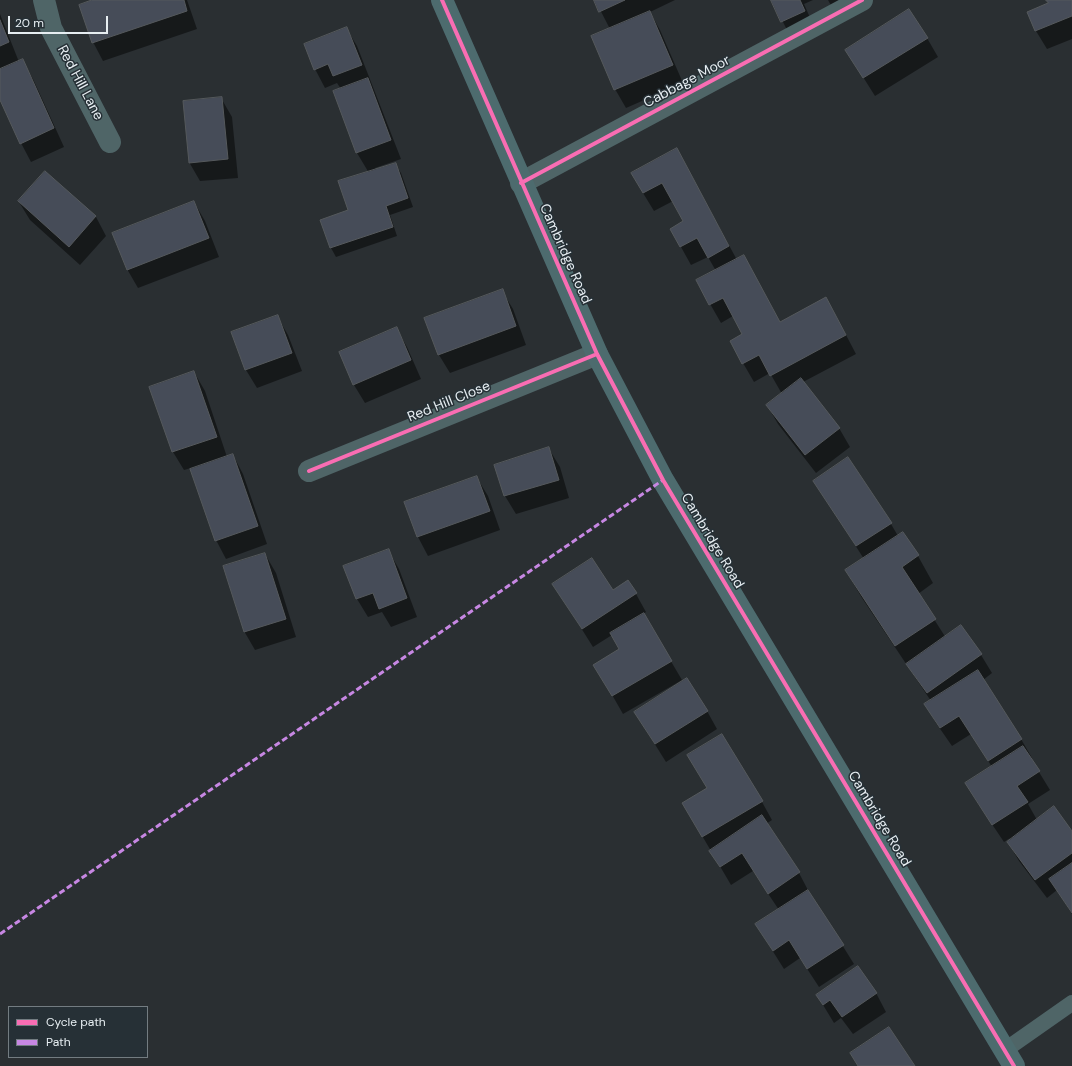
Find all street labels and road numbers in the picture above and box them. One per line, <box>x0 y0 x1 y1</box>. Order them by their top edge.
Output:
street label: Red Hill Lane <box>53 43 107 123</box>
street label: Cabbage Moor <box>641 52 733 112</box>
street label: Cambridge Road <box>535 201 595 307</box>
street label: Red Hill Close <box>405 378 493 426</box>
street label: Cambridge Road <box>677 490 747 592</box>
street label: Cambridge Road <box>844 768 914 870</box>

